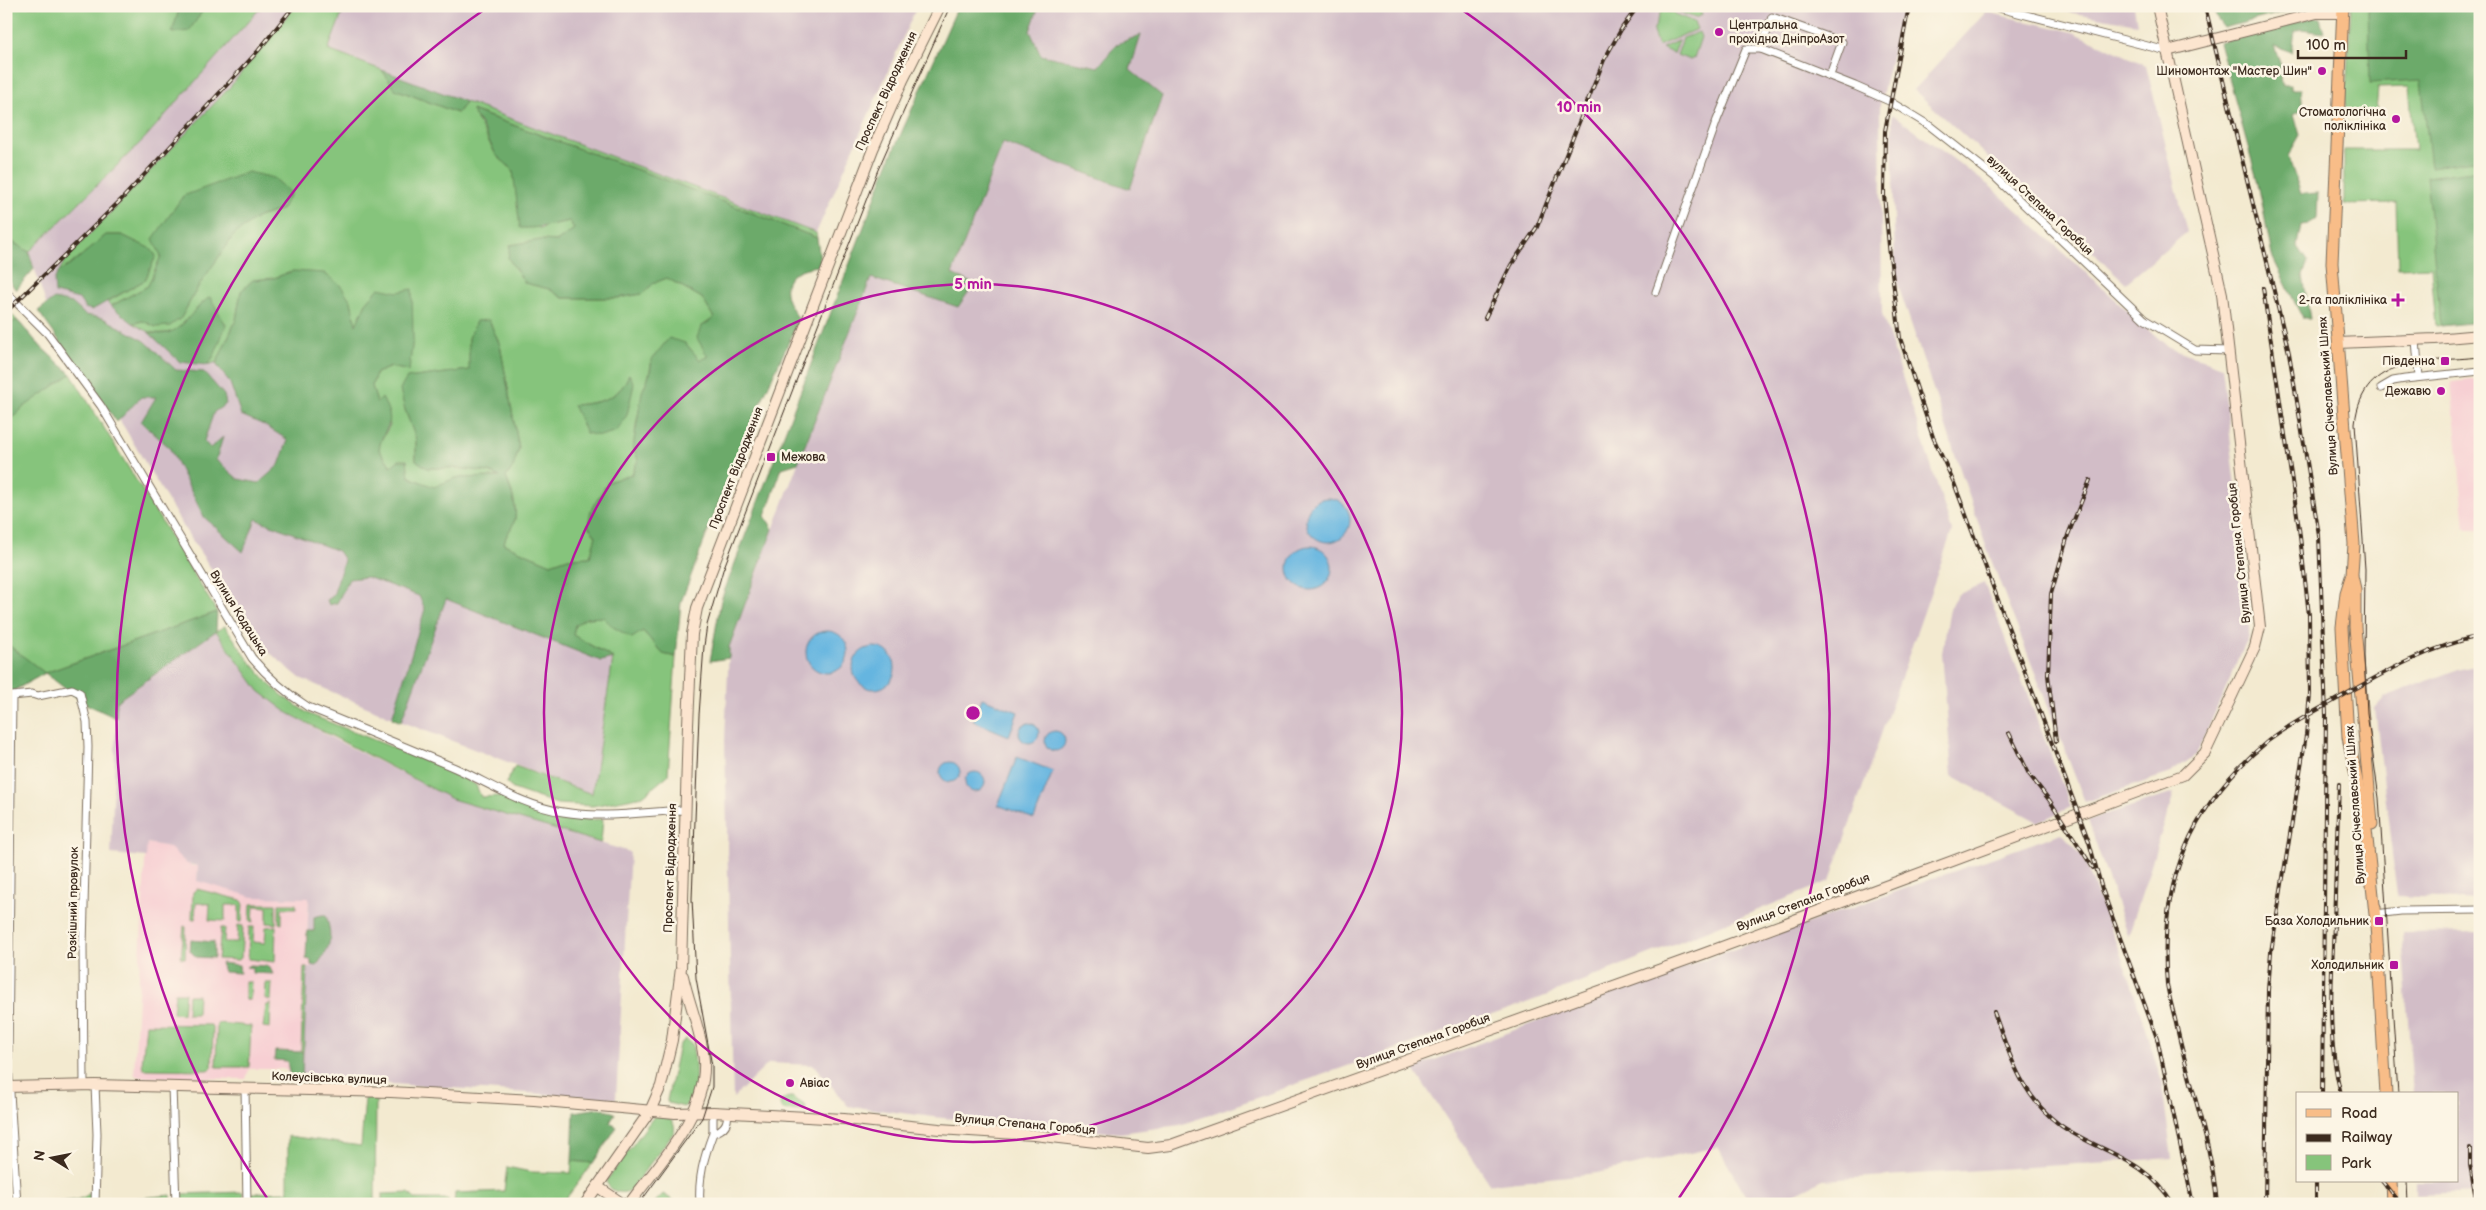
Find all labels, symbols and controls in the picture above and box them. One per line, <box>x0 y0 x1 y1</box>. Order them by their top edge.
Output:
place label: Центральна прохідна ДніпроАзот <box>1729 18 1845 47</box>
marker: Центральна прохідна ДніпроАзот <box>1713 26 1725 38</box>
scale bar <box>2298 28 2406 60</box>
street label: Проспект Відродження <box>852 29 921 153</box>
text: 100 m <box>2306 36 2346 55</box>
place label: Шиномонтаж "Мастер Шин" <box>2156 64 2312 79</box>
marker: Шиномонтаж "Мастер Шин" <box>2316 65 2328 77</box>
text: 10 min <box>1557 98 1601 117</box>
place label: Стоматологічна поліклініка <box>2299 105 2386 134</box>
marker: Стоматологічна поліклініка <box>2390 113 2402 125</box>
street label: вулиця Степана Горобця <box>1983 152 2096 259</box>
text: 5 min <box>954 275 992 294</box>
place label: 2-га поліклініка <box>2299 293 2387 308</box>
marker: 2-га поліклініка <box>2391 293 2405 307</box>
street label: Вулиця Січеславський Шлях <box>2315 315 2342 476</box>
place label: Південна <box>2382 354 2435 369</box>
marker: Південна <box>2439 355 2451 367</box>
place label: Дежавю <box>2385 384 2431 399</box>
marker: Дежавю <box>2435 385 2447 397</box>
street label: Проспект Відродження <box>706 405 767 531</box>
place label: Межова <box>781 450 826 465</box>
marker: Межова <box>765 451 777 463</box>
street label: Вулиця Степана Горобця <box>2225 482 2254 624</box>
street label: Вулиця Кодацька <box>206 568 271 659</box>
centre of rings <box>964 704 982 722</box>
street label: Вулиця Січеславський Шлях <box>2342 724 2369 885</box>
street label: Проспект Відродження <box>661 803 680 933</box>
street label: Розкішний провулок <box>65 846 82 960</box>
street label: Вулиця Степана Горобця <box>1734 870 1872 935</box>
place label: База Холодильник <box>2265 914 2370 929</box>
marker: База Холодильник <box>2373 915 2385 927</box>
place label: Холодильник <box>2311 958 2385 973</box>
marker: Холодильник <box>2388 959 2400 971</box>
street label: Вулиця Степана Горобця <box>1354 1010 1492 1073</box>
street label: Колеусівська вулиця <box>271 1069 387 1088</box>
place label: Авіас <box>799 1076 830 1091</box>
marker: Авіас <box>784 1077 796 1089</box>
legend <box>2296 1092 2458 1182</box>
text: Road <box>2341 1104 2377 1123</box>
street label: Вулиця Степана Горобця <box>954 1111 1096 1138</box>
text: Railway <box>2341 1128 2392 1147</box>
north arrow <box>28 1132 78 1182</box>
text: N <box>30 1149 49 1162</box>
text: Park <box>2341 1154 2372 1173</box>

